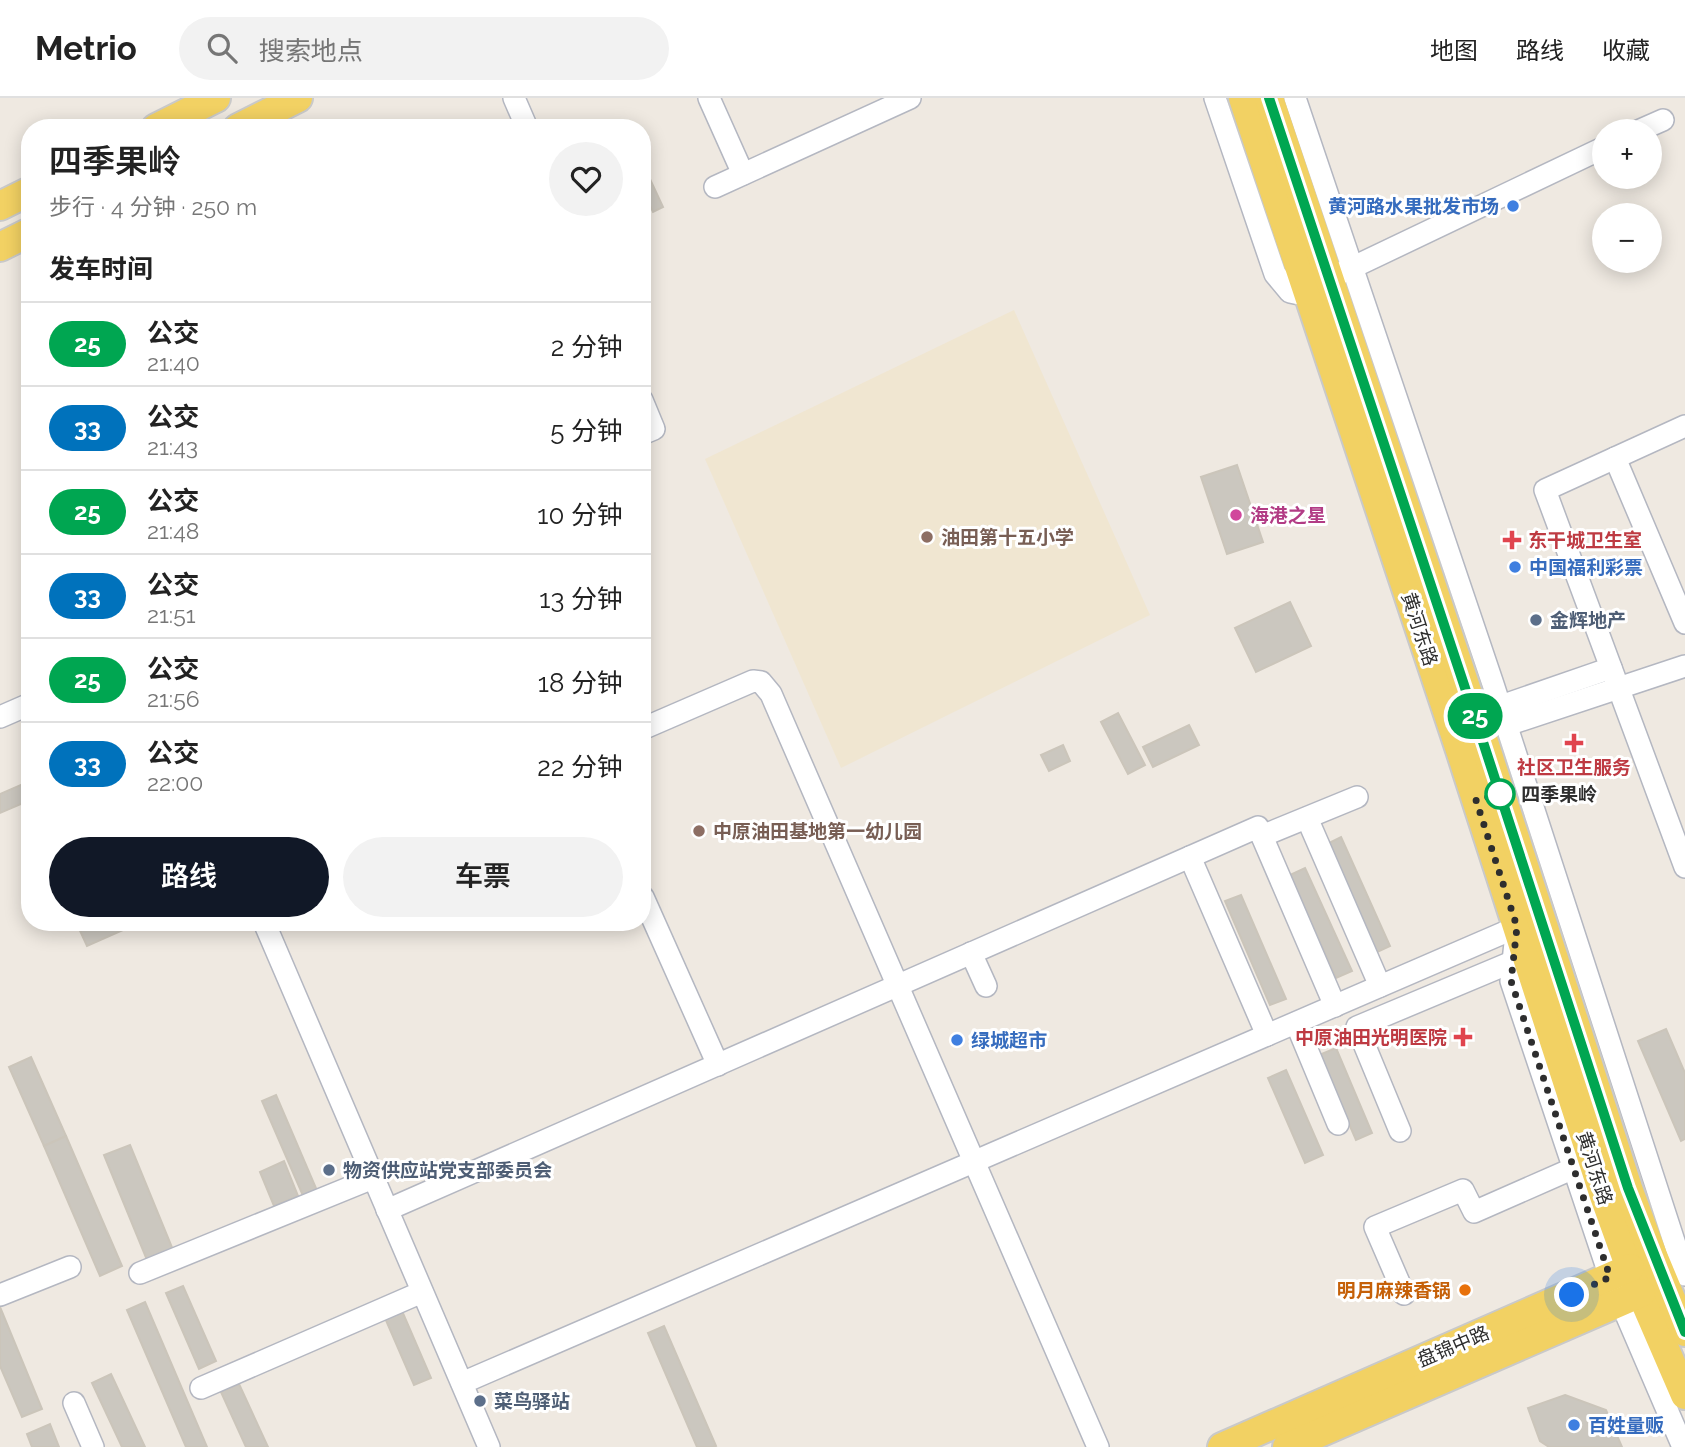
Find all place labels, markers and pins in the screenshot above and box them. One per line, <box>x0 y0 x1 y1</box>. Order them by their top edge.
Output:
place label: 黄河路水果批发市场 <box>1328 195 1499 217</box>
marker: 黄河路水果批发市场 <box>1505 198 1521 214</box>
place label: 海港之星 <box>1250 504 1326 526</box>
marker: 海港之星 <box>1228 507 1244 523</box>
place label: 油田第十五小学 <box>941 526 1074 548</box>
marker: 油田第十五小学 <box>919 529 935 545</box>
place label: 东干城卫生室 <box>1528 529 1642 551</box>
marker: 东干城卫生室 <box>1502 530 1522 550</box>
place label: 中国福利彩票 <box>1529 556 1643 578</box>
marker: 中国福利彩票 <box>1507 559 1523 575</box>
place label: 金辉地产 <box>1550 609 1626 631</box>
marker: 金辉地产 <box>1528 612 1544 628</box>
marker: 社区卫生服务 <box>1564 733 1584 753</box>
place label: 社区卫生服务 <box>1517 756 1631 778</box>
marker: 四季果岭 <box>1485 779 1515 809</box>
place label: 四季果岭 <box>1521 783 1597 805</box>
place label: 中原油田基地第一幼儿园 <box>713 820 922 842</box>
marker: 中原油田基地第一幼儿园 <box>691 823 707 839</box>
place label: 中原油田光明医院 <box>1295 1026 1447 1048</box>
marker: 中原油田光明医院 <box>1453 1027 1473 1047</box>
place label: 绿城超市 <box>971 1029 1047 1051</box>
marker: 绿城超市 <box>949 1032 965 1048</box>
place label: 物资供应站党支部委员会 <box>343 1159 552 1181</box>
marker: 物资供应站党支部委员会 <box>321 1162 337 1178</box>
place label: 明月麻辣香锅 <box>1337 1279 1451 1301</box>
marker: 明月麻辣香锅 <box>1457 1282 1473 1298</box>
place label: 菜鸟驿站 <box>494 1390 570 1412</box>
marker: 菜鸟驿站 <box>472 1393 488 1409</box>
place label: 百姓量贩 <box>1588 1414 1664 1436</box>
marker: 百姓量贩 <box>1566 1417 1582 1433</box>

